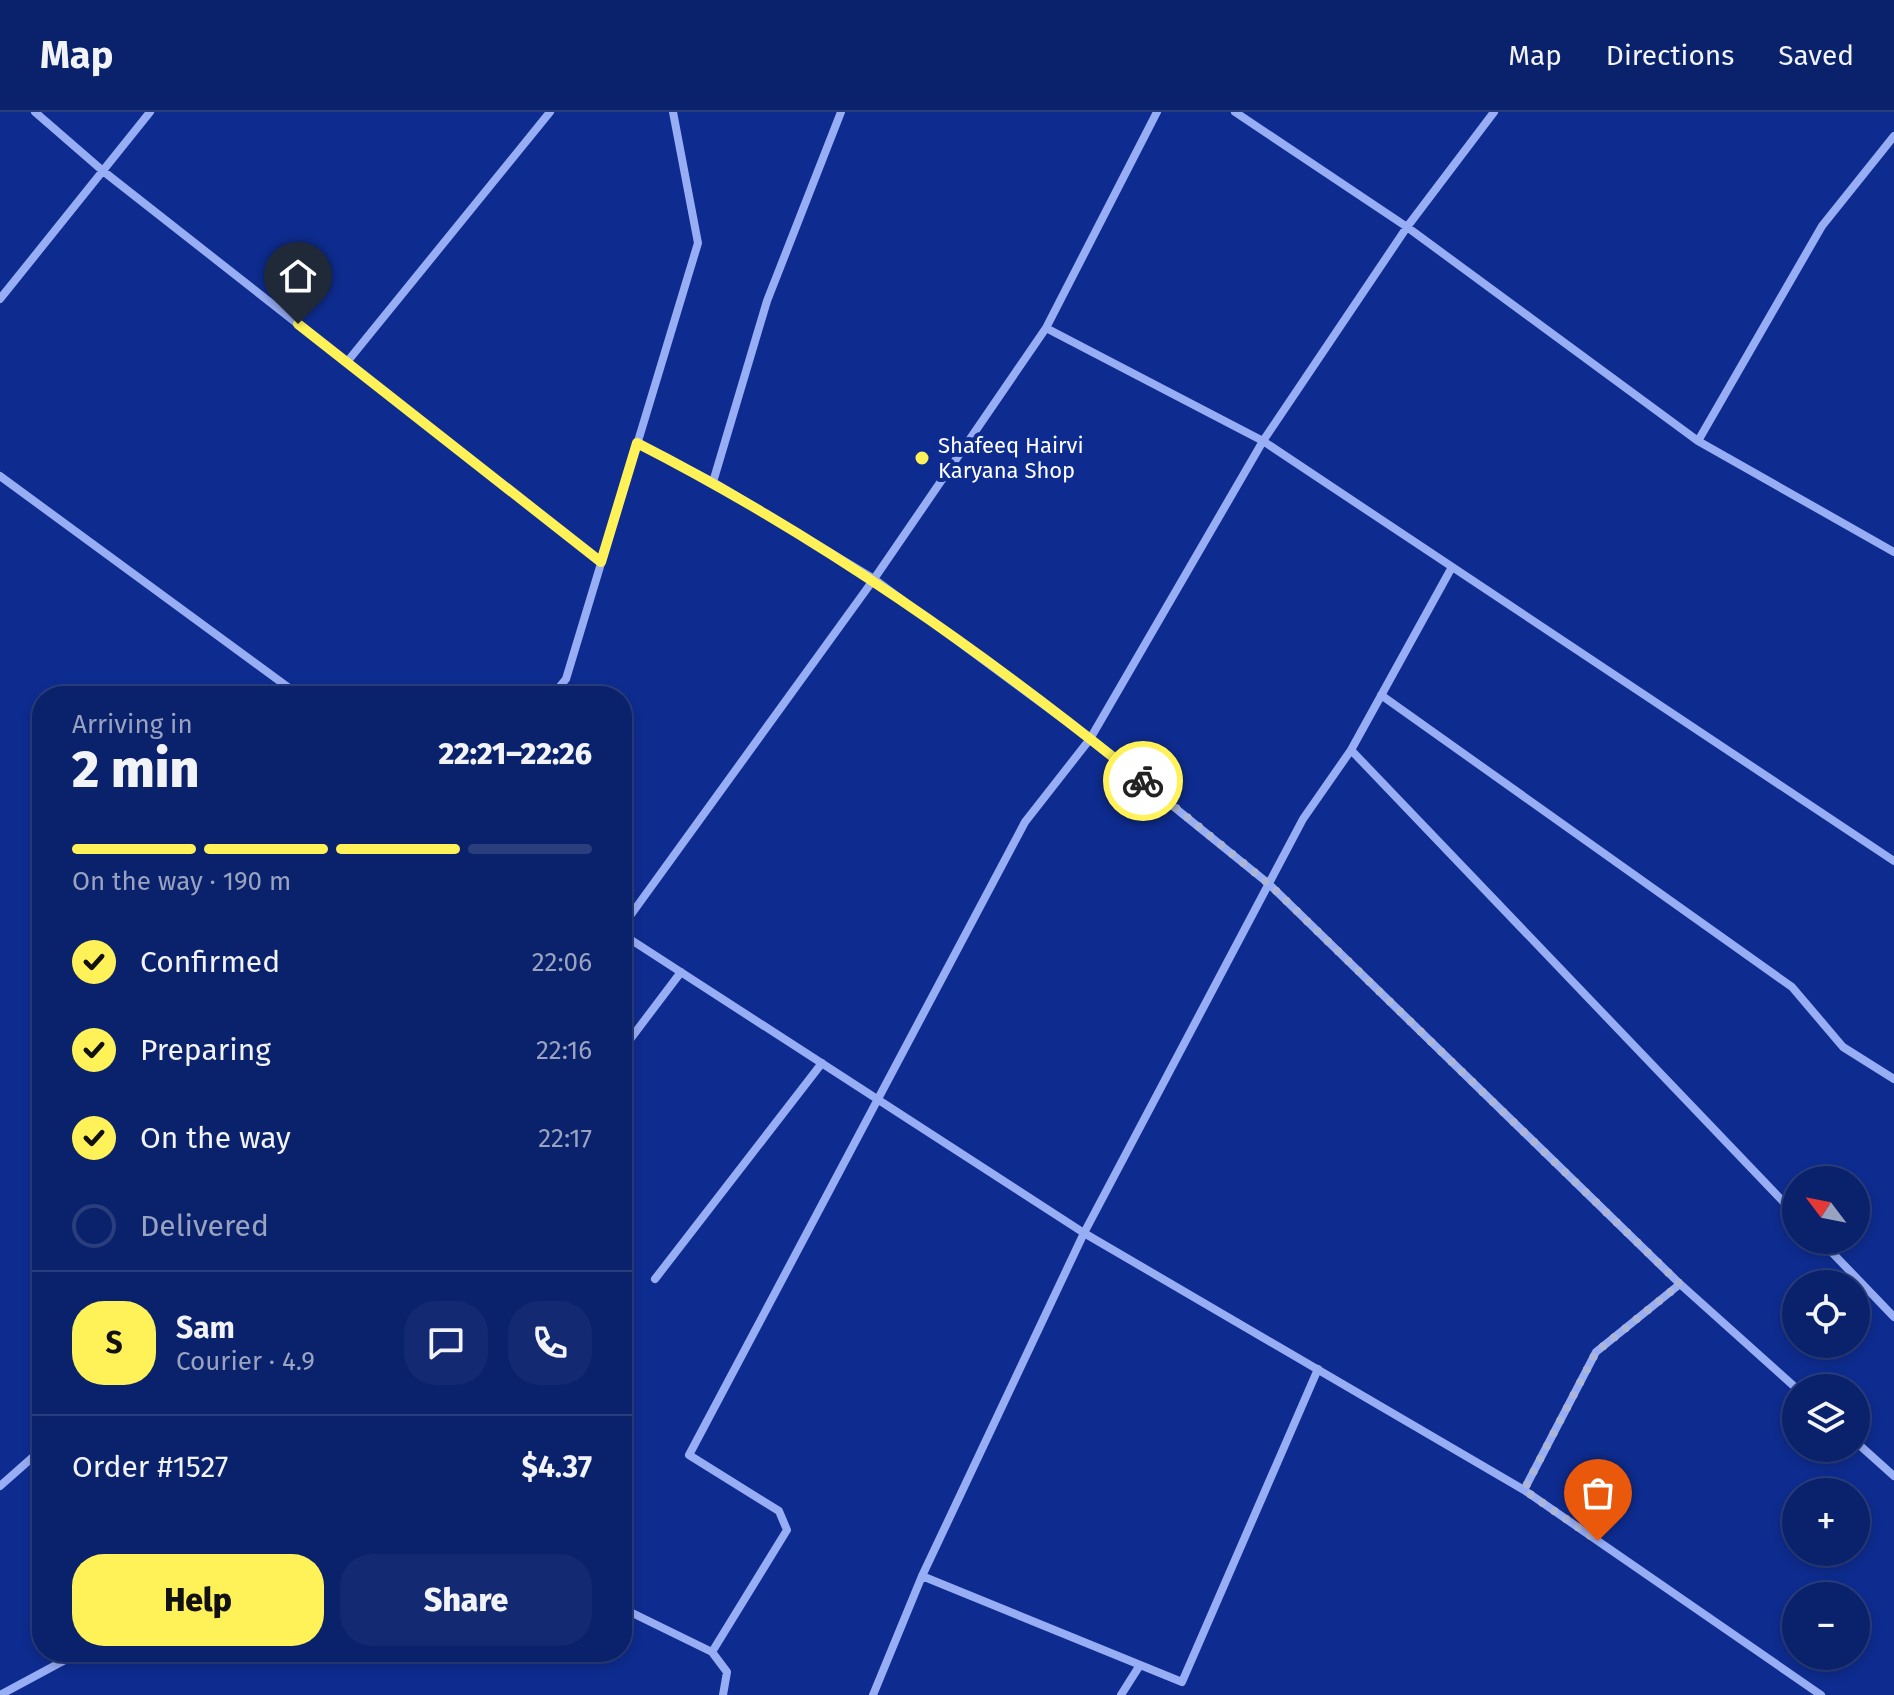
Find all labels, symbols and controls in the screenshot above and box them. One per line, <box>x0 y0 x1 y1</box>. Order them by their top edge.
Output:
text: Map <box>40 32 113 78</box>
text: Map <box>1508 39 1562 72</box>
text: Directions <box>1606 39 1734 72</box>
text: Saved <box>1778 39 1854 72</box>
pin <box>264 242 332 324</box>
icon: home <box>276 254 320 298</box>
place label: Shafeeq Hairvi Karyana Shop <box>938 432 1084 484</box>
marker: Shafeeq Hairvi Karyana Shop <box>913 449 931 467</box>
text: Arriving in <box>72 709 193 740</box>
text: 22:21–22:26 <box>438 736 592 772</box>
text: 2 min <box>72 738 199 801</box>
courier <box>1103 741 1183 821</box>
icon: bike <box>1121 759 1165 803</box>
text: On the way · 190 m <box>72 866 291 897</box>
icon: check <box>72 940 116 984</box>
text: Confirmed <box>140 944 280 980</box>
text: 22:06 <box>532 947 592 978</box>
icon: check <box>72 1028 116 1072</box>
text: Preparing <box>140 1032 271 1068</box>
text: 22:16 <box>536 1035 592 1066</box>
icon: check <box>72 1116 116 1160</box>
text: On the way <box>140 1120 291 1156</box>
text: 22:17 <box>538 1123 592 1154</box>
north arrow <box>1782 1166 1870 1254</box>
map controls <box>1782 1166 1870 1670</box>
text: Delivered <box>140 1208 269 1244</box>
button: locate <box>1782 1270 1870 1358</box>
button: chat <box>404 1301 488 1385</box>
button: phone <box>508 1301 592 1385</box>
text: Sam <box>176 1310 235 1346</box>
text: S <box>105 1325 123 1361</box>
text: Courier · 4.9 <box>176 1346 315 1377</box>
button: layers <box>1782 1374 1870 1462</box>
text: Order #1527 <box>72 1449 228 1485</box>
text: $4.37 <box>521 1449 592 1485</box>
pin <box>1564 1459 1632 1541</box>
icon: bag <box>1576 1471 1620 1515</box>
button: + <box>1782 1478 1870 1566</box>
button: Help <box>72 1554 324 1646</box>
button: Share <box>340 1554 592 1646</box>
button: − <box>1782 1582 1870 1670</box>

